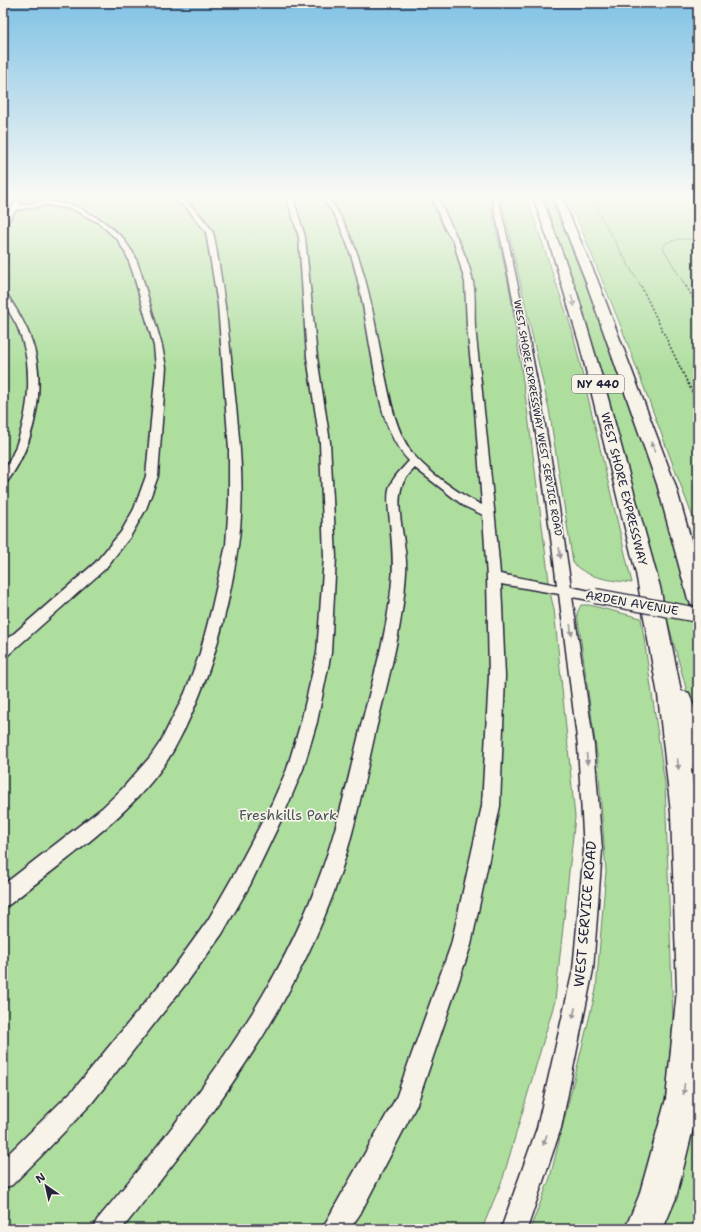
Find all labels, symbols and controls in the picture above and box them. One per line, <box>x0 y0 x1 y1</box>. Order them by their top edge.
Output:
one-way arrow <box>570 295 576 307</box>
street label: WEST SHORE EXPRESSWAY WEST SERVICE ROAD <box>511 299 565 538</box>
road number: NY 440 <box>572 375 624 393</box>
street label: WEST SHORE EXPRESSWAY <box>597 411 651 568</box>
one-way arrow <box>649 441 655 453</box>
one-way arrow <box>557 547 563 559</box>
street label: ARDEN AVENUE <box>584 587 680 619</box>
one-way arrow <box>568 624 574 636</box>
one-way arrow <box>583 753 590 765</box>
one-way arrow <box>675 758 682 770</box>
park label: Freshkills Park <box>239 806 337 824</box>
street label: WEST SERVICE ROAD <box>570 840 600 988</box>
one-way arrow <box>570 1007 576 1019</box>
one-way arrow <box>681 1083 688 1095</box>
one-way arrow <box>542 1134 548 1146</box>
north arrow <box>26 1166 66 1206</box>
text: N <box>33 1169 49 1187</box>

